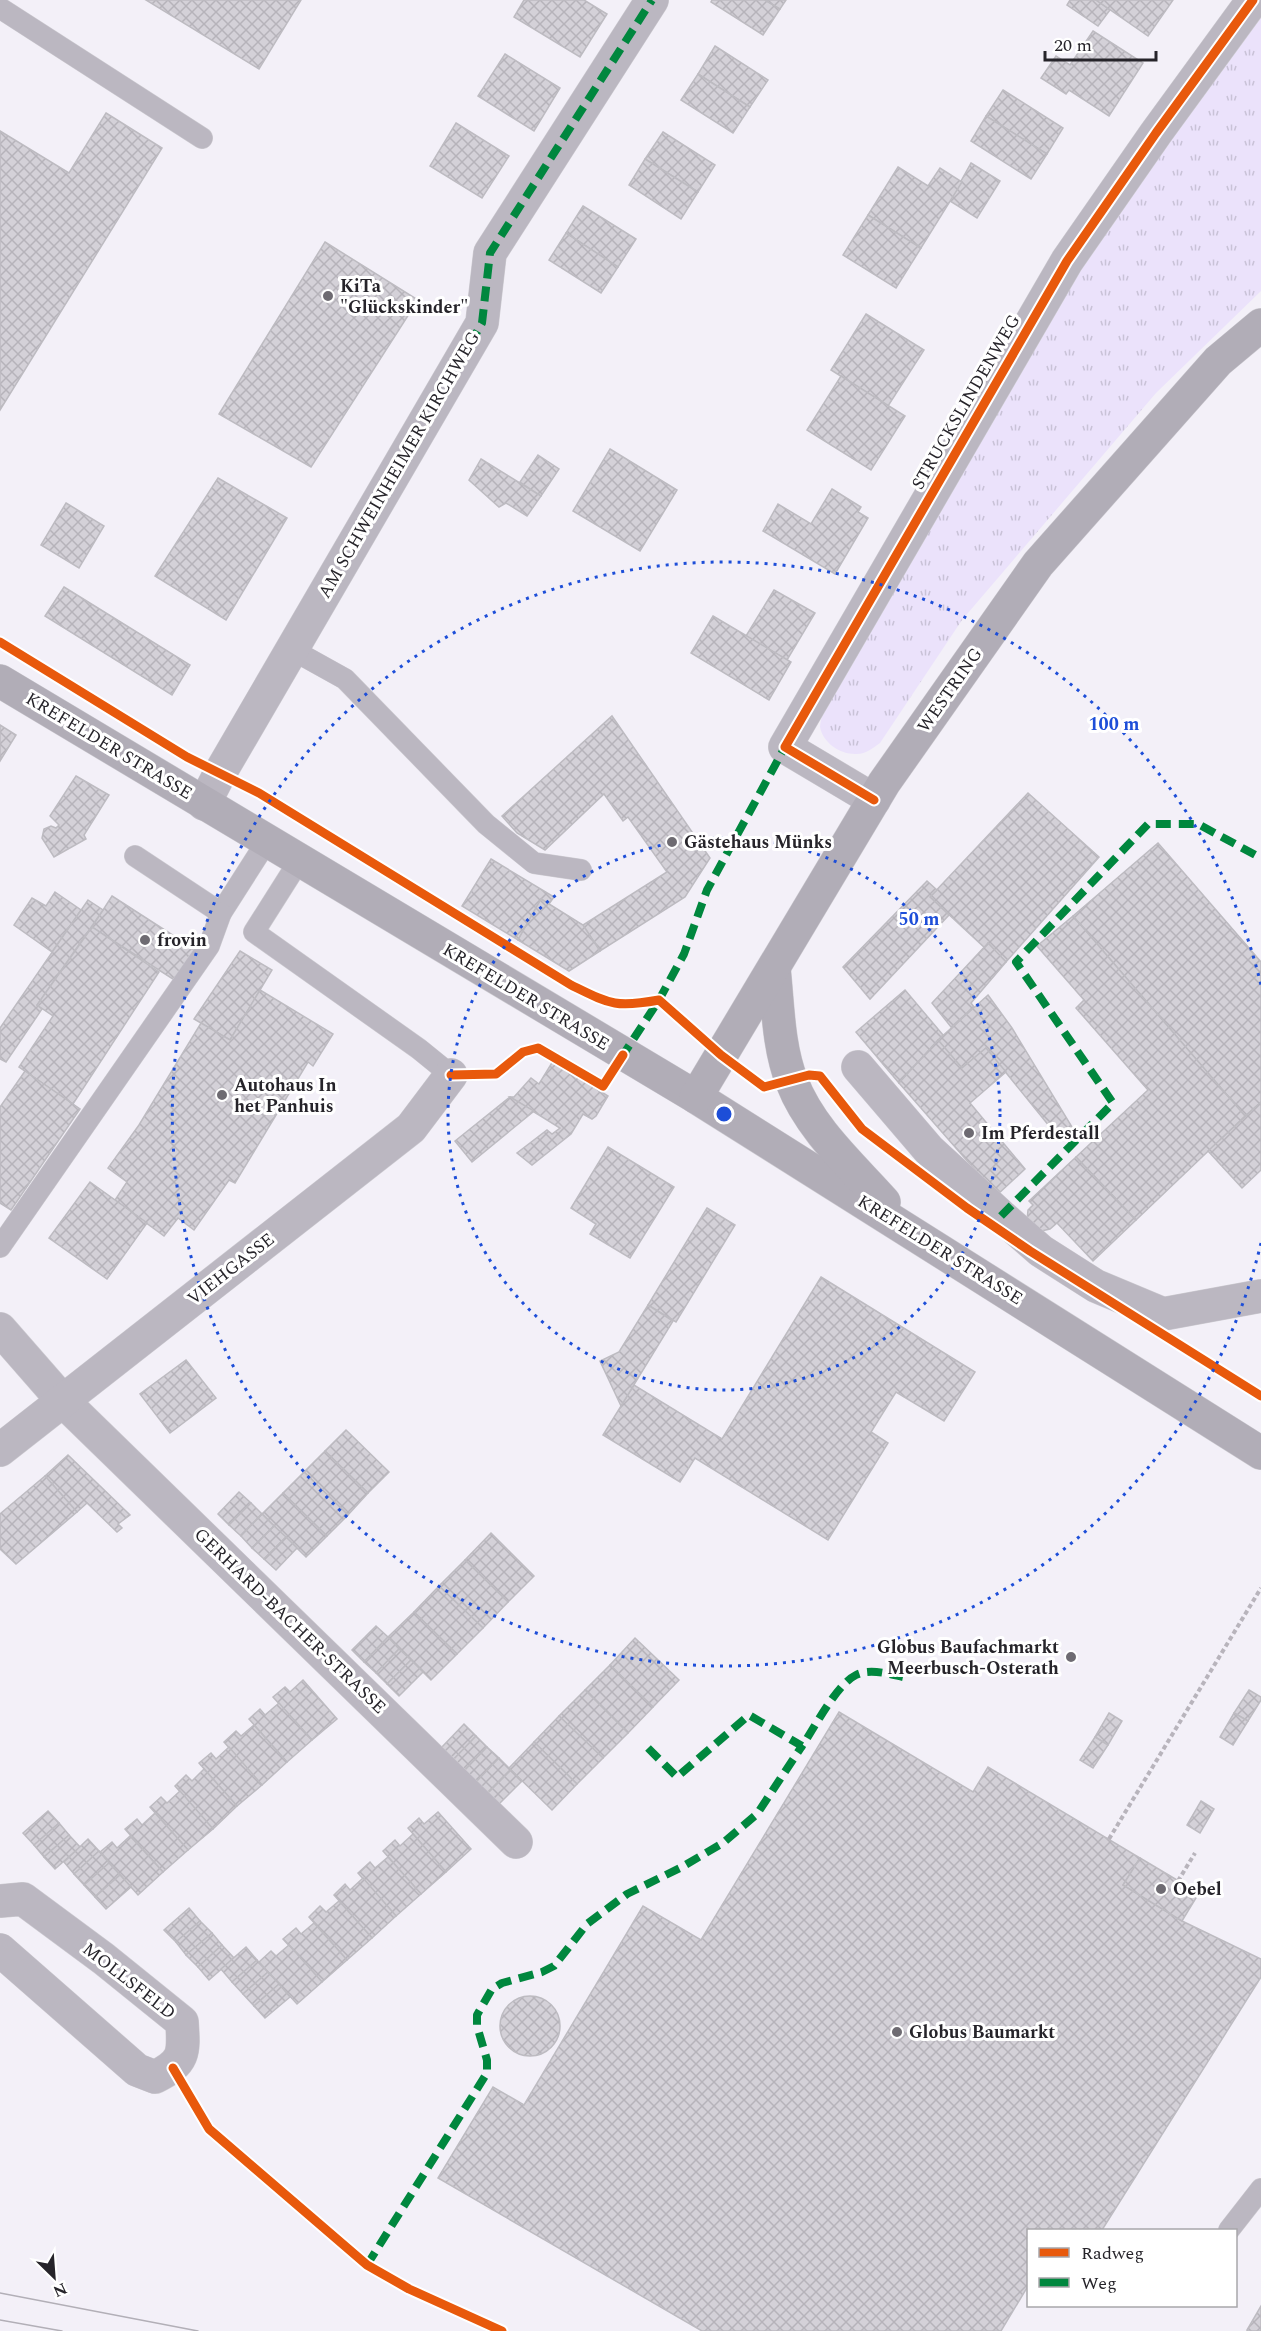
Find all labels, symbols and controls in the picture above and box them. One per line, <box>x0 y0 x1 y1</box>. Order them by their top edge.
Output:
scale bar <box>1045 24 1156 62</box>
text: 20 m <box>1054 32 1092 59</box>
place label: KiTa "Glückskinder" <box>340 273 468 321</box>
marker: KiTa "Glückskinder" <box>321 289 335 303</box>
street label: STRUCKSLINDENWEG <box>905 309 1027 495</box>
street label: AM SCHWEINHEIMER KIRCHWEG <box>311 326 487 604</box>
street label: WESTRING <box>911 642 989 738</box>
street label: KREFELDER STRASSE <box>20 685 198 807</box>
text: 100 m <box>1088 711 1140 738</box>
place label: Gästehaus Münks <box>684 829 832 856</box>
marker: Gästehaus Münks <box>665 835 679 849</box>
text: 50 m <box>899 906 939 933</box>
place label: frovin <box>157 927 207 954</box>
marker: frovin <box>138 933 152 947</box>
street label: KREFELDER STRASSE <box>437 936 615 1058</box>
place label: Autohaus In het Panhuis <box>234 1072 337 1120</box>
marker: Autohaus In het Panhuis <box>215 1088 229 1102</box>
centre of rings <box>714 1104 734 1124</box>
place label: Im Pferdestall <box>981 1120 1100 1147</box>
marker: Im Pferdestall <box>962 1126 976 1140</box>
street label: KREFELDER STRASSE <box>852 1188 1028 1312</box>
street label: VIEHGASSE <box>182 1226 280 1312</box>
street label: GERHARD-BACHER-STRASSE <box>188 1522 392 1720</box>
place label: Globus Baufachmarkt Meerbusch-Osterath <box>877 1634 1059 1682</box>
marker: Globus Baufachmarkt Meerbusch-Osterath <box>1064 1650 1078 1664</box>
place label: Oebel <box>1173 1876 1222 1903</box>
marker: Oebel <box>1154 1882 1168 1896</box>
street label: MOLLSFELD <box>77 1936 181 2026</box>
place label: Globus Baumarkt <box>909 2019 1055 2046</box>
marker: Globus Baumarkt <box>890 2025 904 2039</box>
legend <box>1027 2229 1237 2307</box>
text: Radweg <box>1081 2240 1144 2267</box>
north arrow <box>24 2247 84 2307</box>
text: Weg <box>1081 2270 1117 2297</box>
text: N <box>49 2276 71 2303</box>

